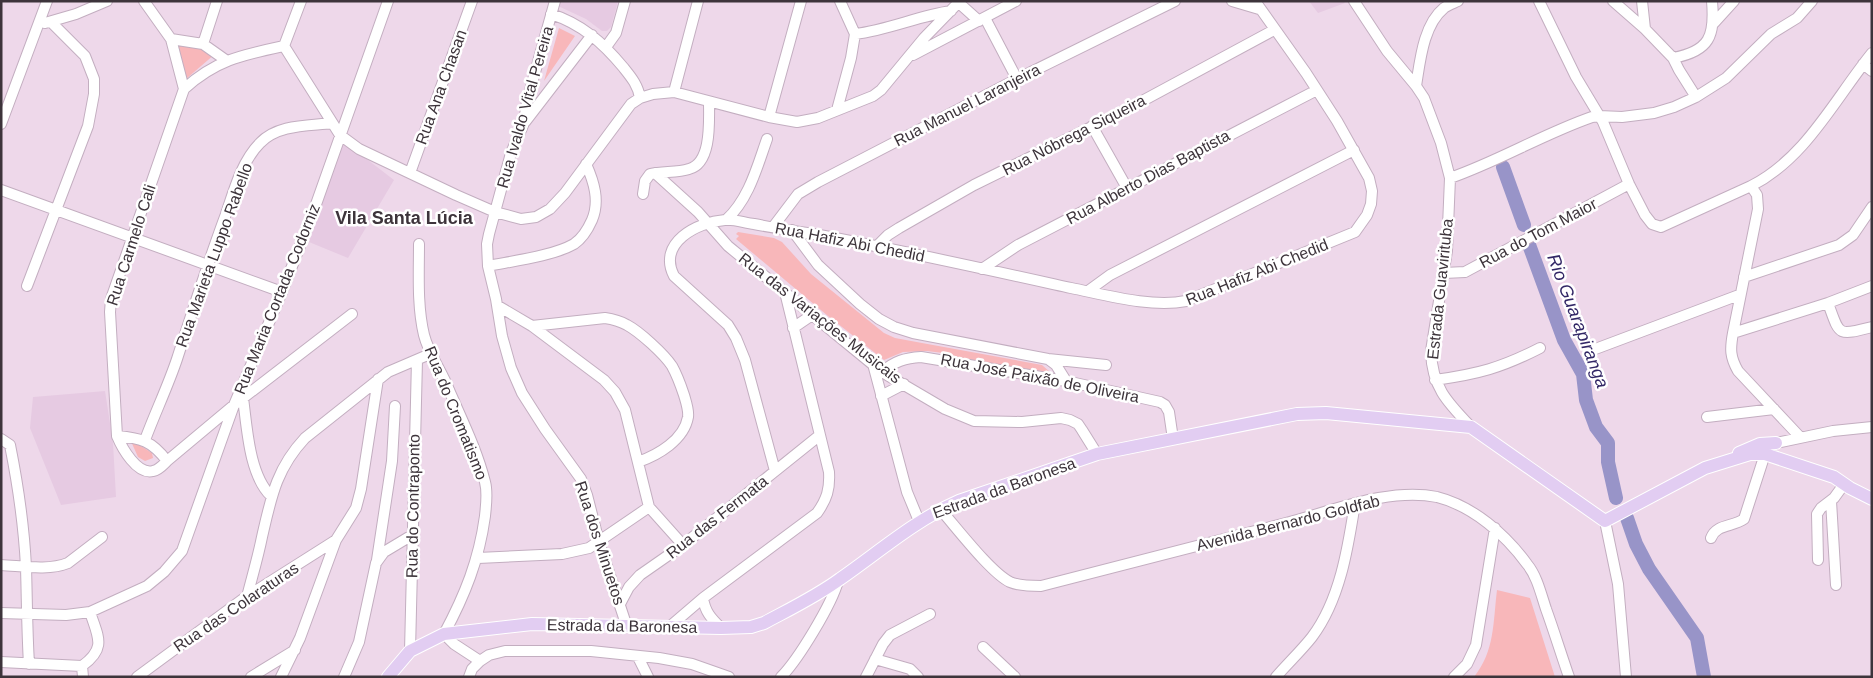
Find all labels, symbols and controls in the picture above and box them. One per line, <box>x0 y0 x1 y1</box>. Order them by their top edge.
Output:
street label: Rua Ivaldo Vital Pereira <box>494 24 556 190</box>
street label: Rua Ana Chasan <box>412 27 470 147</box>
street label: Rua Manuel Laranjeira <box>891 61 1043 149</box>
street label: Rua Nóbrega Siqueira <box>1000 91 1148 179</box>
street label: Rua Alberto Dias Baptista <box>1064 127 1233 227</box>
street label: Rua Marieta Luppo Rabello <box>173 160 255 349</box>
street label: Rua Carmelo Cali <box>103 182 159 308</box>
street label: Rua do Tom Maior <box>1476 195 1600 271</box>
street label: Rua Maria Cortada Codorniz <box>231 201 323 397</box>
district label: Vila Santa Lúcia <box>335 208 474 228</box>
street label: Estrada Guavirituba <box>1424 218 1456 360</box>
street label: Rua Hafiz Abi Chedid <box>774 219 926 265</box>
street label: Rua Hafiz Abi Chedid <box>1183 236 1331 308</box>
street label: Rua das Variações Musicais <box>736 250 904 386</box>
water label: Rio Guarapiranga <box>1543 251 1613 391</box>
street label: Rua do Cromatismo <box>421 344 491 482</box>
street label: Rua José Paixão de Oliveira <box>939 350 1141 406</box>
street label: Rua do Contraponto <box>403 434 423 578</box>
street label: Estrada da Baronesa <box>930 454 1078 522</box>
street label: Rua das Fermata <box>663 472 771 562</box>
street label: Rua dos Minuetos <box>572 479 628 607</box>
street label: Avenida Bernardo Goldfab <box>1195 492 1381 554</box>
street label: Rua das Colaraturas <box>170 559 302 655</box>
street label: Estrada da Baronesa <box>547 616 697 636</box>

